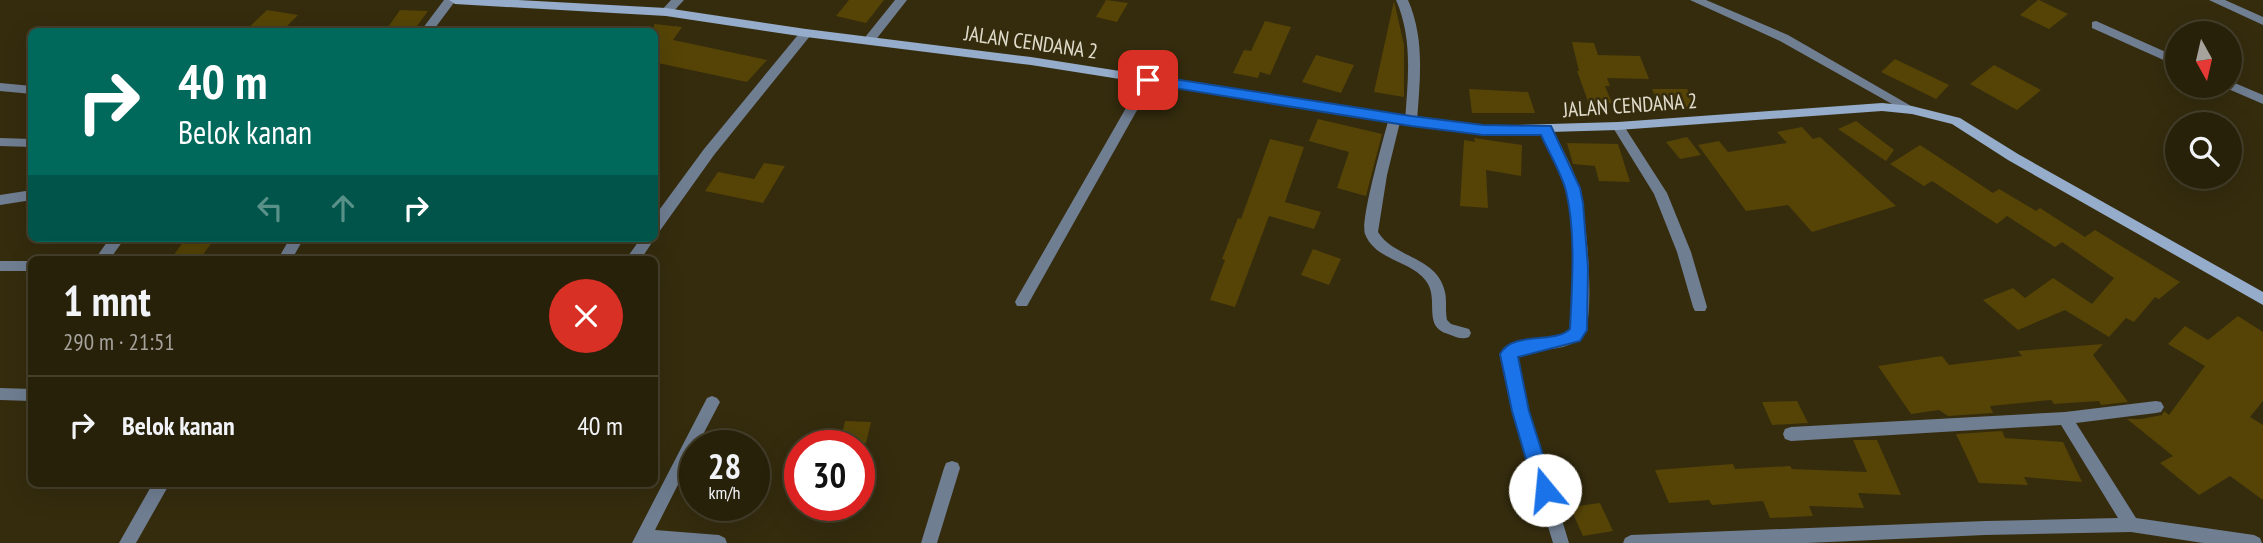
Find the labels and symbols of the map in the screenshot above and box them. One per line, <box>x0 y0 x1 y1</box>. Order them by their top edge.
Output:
street label: JALAN CENDANA 2 <box>962 19 1099 65</box>
north arrow <box>2165 21 2242 98</box>
pin <box>1118 50 1178 110</box>
street label: JALAN CENDANA 2 <box>1561 87 1698 123</box>
speed limit sign: 30 <box>784 430 875 521</box>
position arrow <box>1508 453 1582 527</box>

